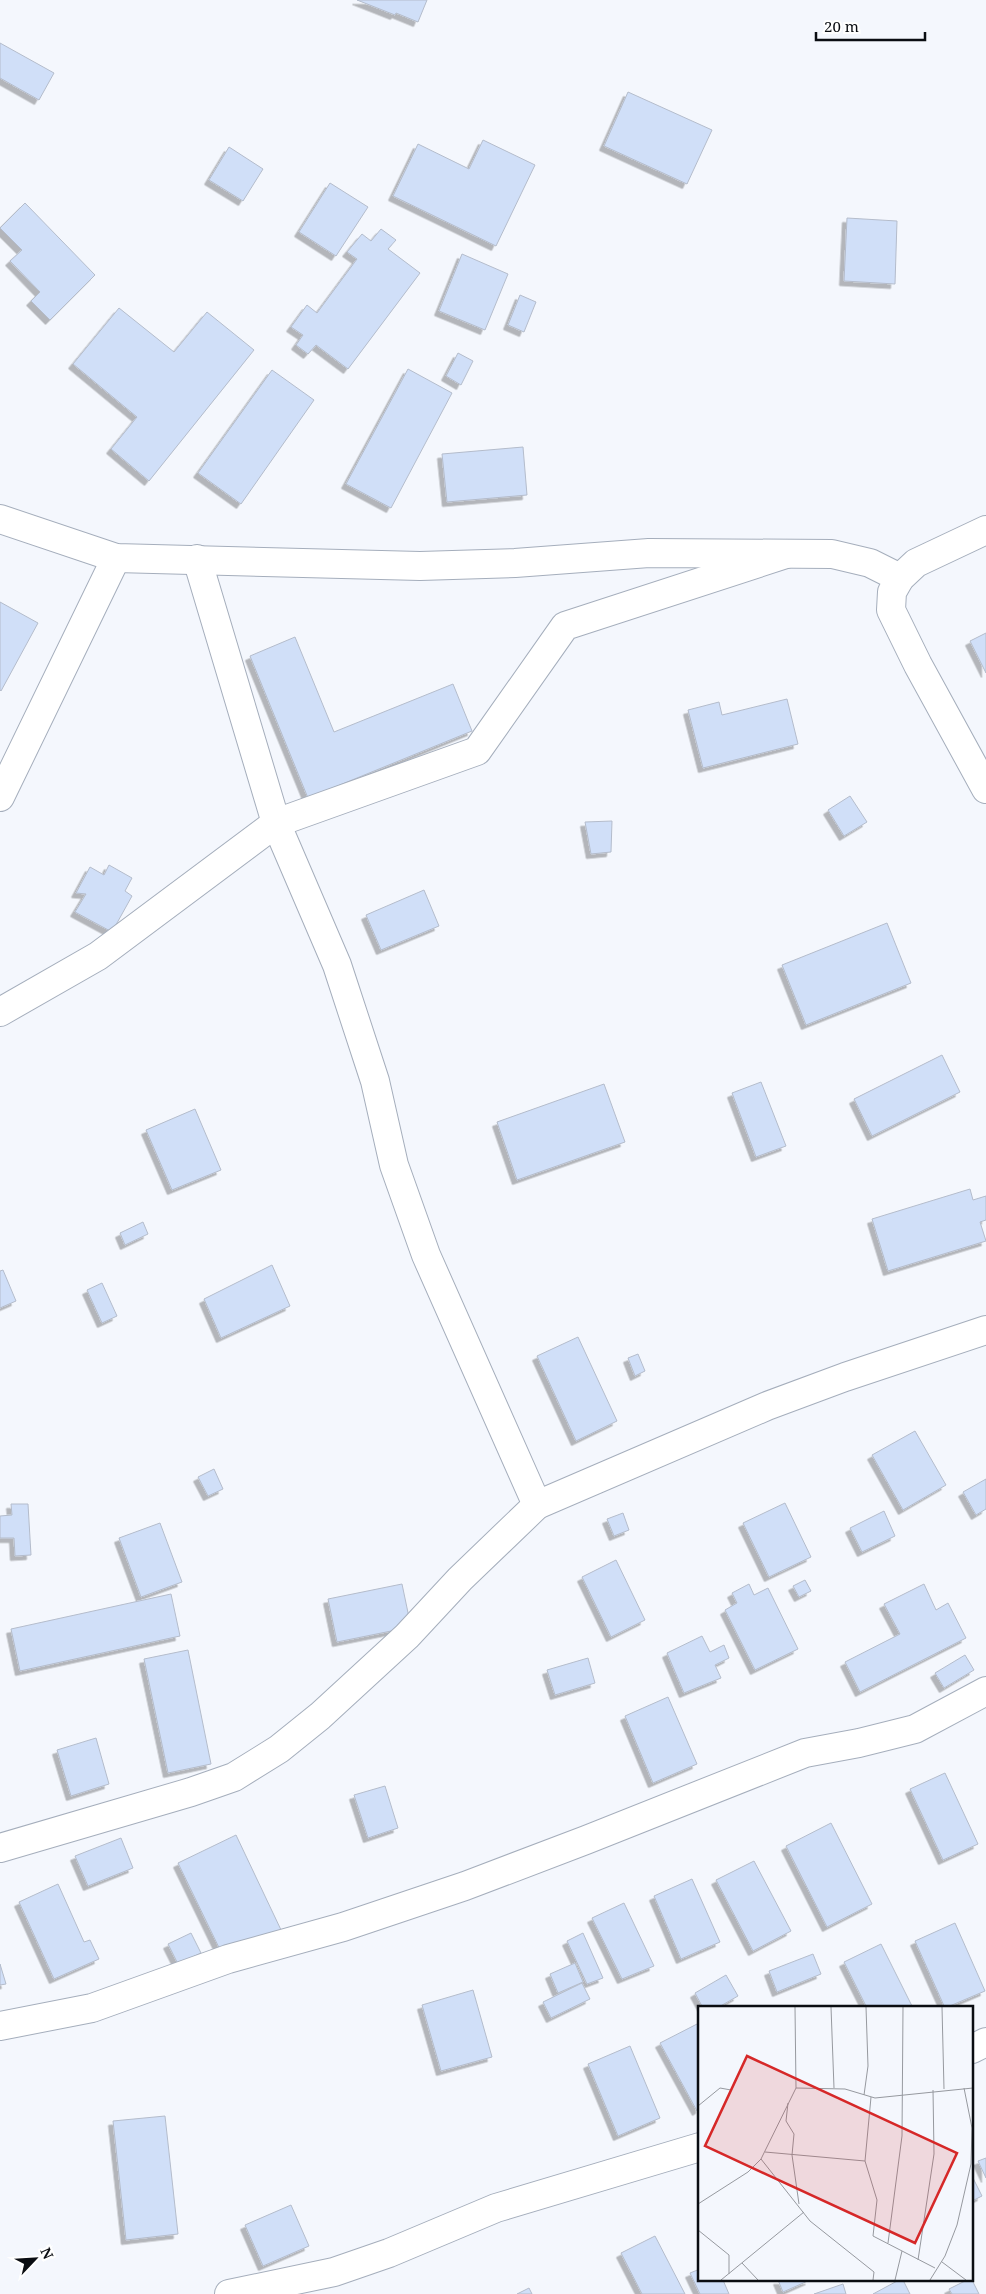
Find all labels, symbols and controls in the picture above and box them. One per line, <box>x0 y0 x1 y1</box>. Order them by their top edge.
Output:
scale bar <box>816 10 925 42</box>
text: 20 m <box>824 16 859 36</box>
inset map <box>698 2006 974 2282</box>
north arrow <box>10 2234 60 2284</box>
text: N <box>36 2244 58 2262</box>

